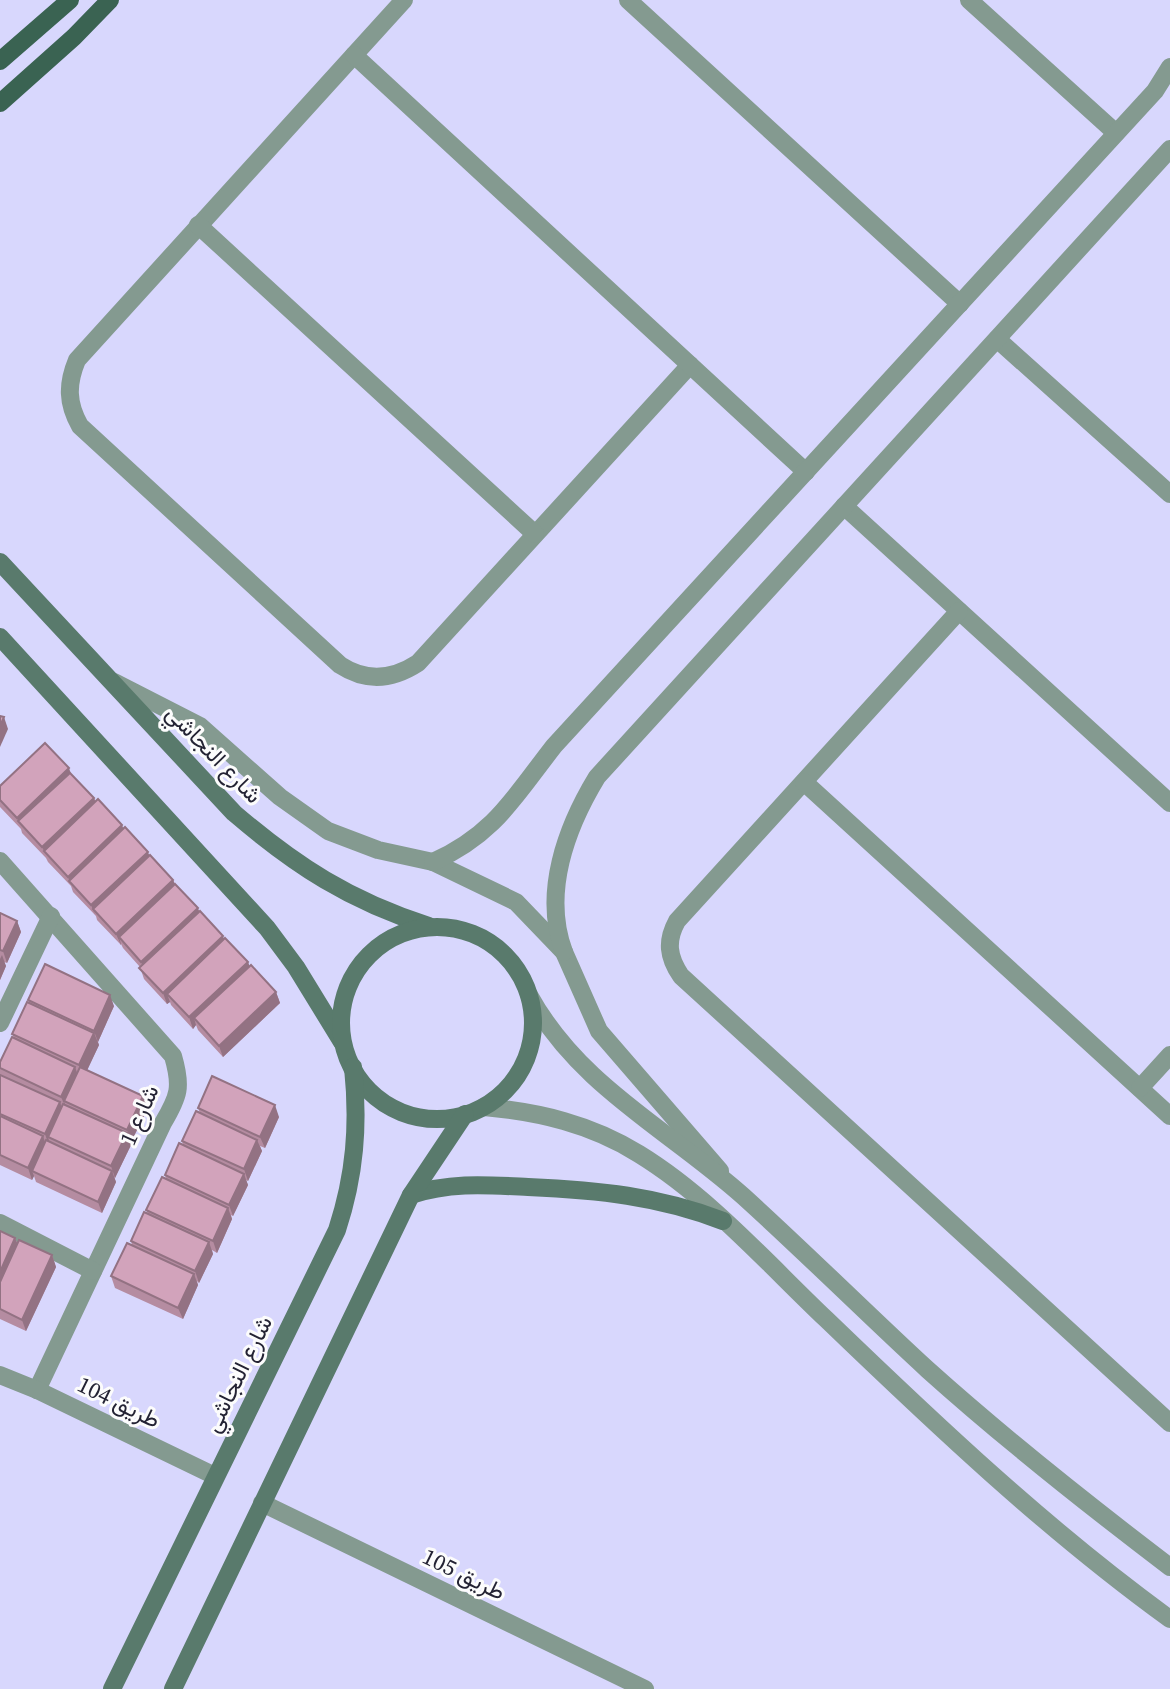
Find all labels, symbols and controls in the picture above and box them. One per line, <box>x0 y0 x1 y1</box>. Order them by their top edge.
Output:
street label: شارع النجاشي <box>157 698 269 813</box>
street label: شارع 1 <box>112 1080 166 1150</box>
street label: شارع النجاشي <box>196 1310 283 1439</box>
street label: طريق 104 <box>72 1368 166 1436</box>
street label: طريق 105 <box>417 1540 511 1608</box>

